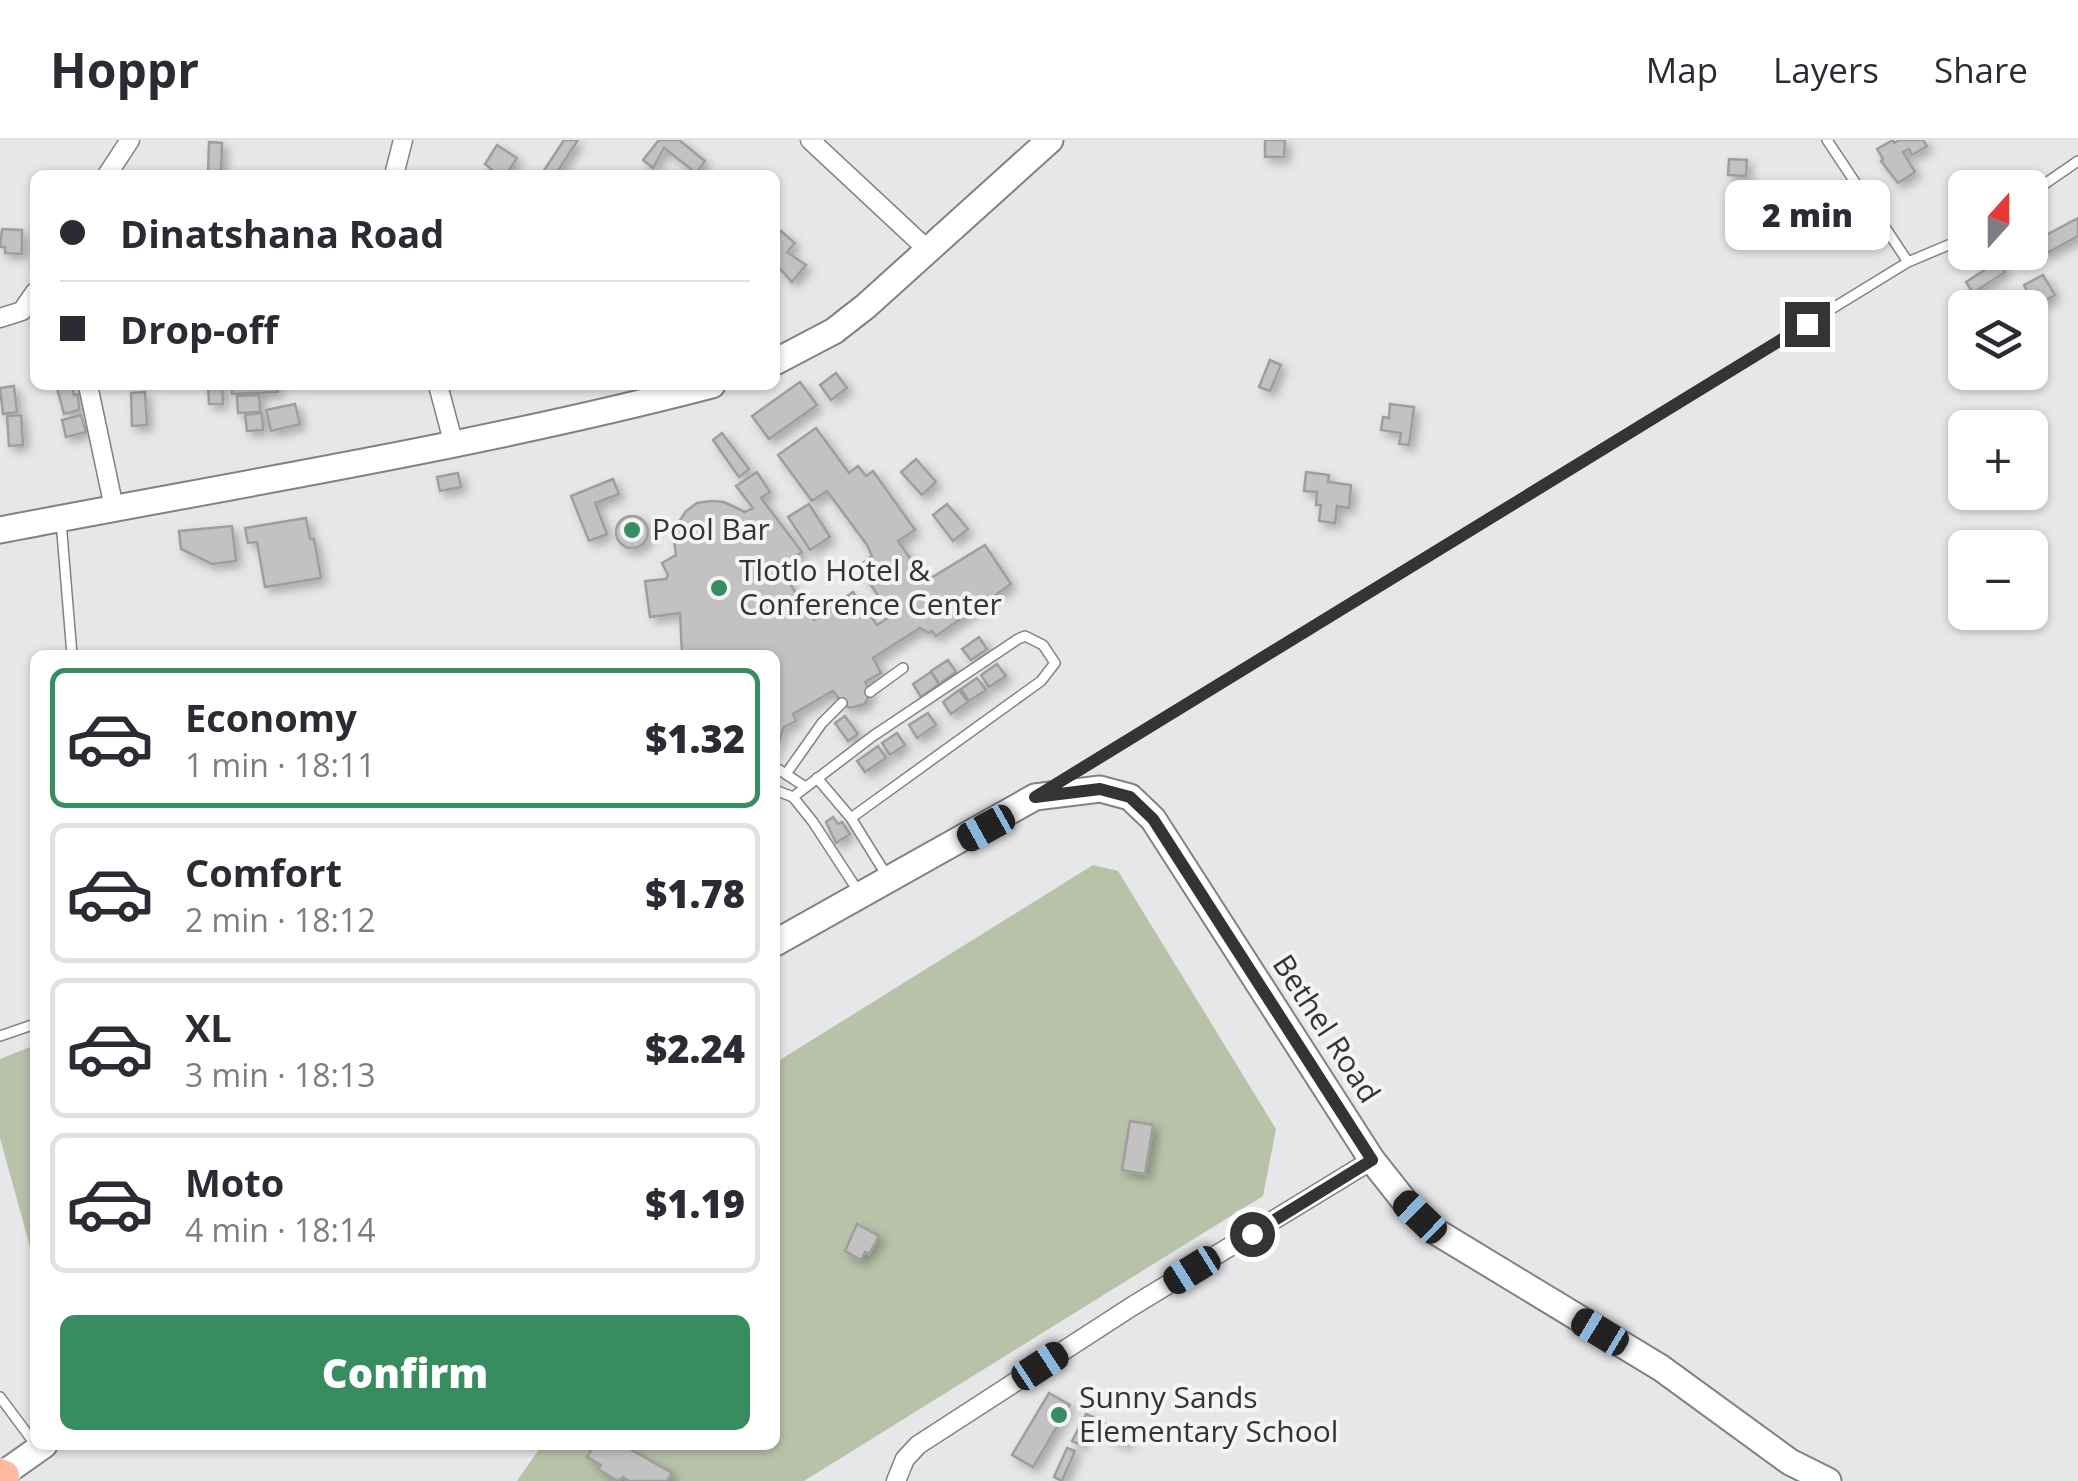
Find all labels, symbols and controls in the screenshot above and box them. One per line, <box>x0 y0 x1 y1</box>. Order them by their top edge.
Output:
text: Hoppr <box>50 37 199 102</box>
text: Map <box>1646 46 1718 93</box>
text: Layers <box>1773 46 1879 93</box>
text: Share <box>1934 46 2028 93</box>
north arrow <box>1948 170 2048 270</box>
map controls <box>1948 170 2048 630</box>
callout: 2 min <box>1724 179 1890 249</box>
text: 2 min <box>1762 193 1853 236</box>
text: Dinatshana Road <box>120 207 444 259</box>
button: layers <box>1948 290 2048 390</box>
route end <box>1785 302 1830 347</box>
text: Drop-off <box>120 303 278 355</box>
button: + <box>1948 410 2048 510</box>
place label: Pool Bar <box>652 508 770 549</box>
marker: Pool Bar <box>621 519 643 541</box>
button: − <box>1948 530 2048 630</box>
place label: Tlotlo Hotel & Conference Center <box>739 549 1002 624</box>
marker: Tlotlo Hotel & Conference Center <box>708 577 730 599</box>
text: Economy <box>185 691 357 743</box>
icon: car <box>65 693 155 783</box>
text: $1.32 <box>645 712 745 764</box>
text: 1 min · 18:11 <box>185 743 376 786</box>
car <box>952 800 1020 856</box>
text: Comfort <box>185 846 342 898</box>
icon: car <box>65 848 155 938</box>
text: $1.78 <box>645 867 745 919</box>
text: 2 min · 18:12 <box>185 898 376 941</box>
street label: Bethel Road <box>1264 946 1391 1110</box>
text: XL <box>185 1001 232 1053</box>
icon: car <box>65 1003 155 1093</box>
text: $2.24 <box>645 1022 745 1074</box>
text: 3 min · 18:13 <box>185 1053 376 1096</box>
text: Moto <box>185 1156 284 1208</box>
icon: car <box>65 1158 155 1248</box>
text: $1.19 <box>645 1177 745 1229</box>
car <box>1388 1185 1452 1249</box>
text: 4 min · 18:14 <box>185 1208 376 1251</box>
route start <box>1230 1212 1275 1257</box>
car <box>1159 1241 1225 1299</box>
car <box>1567 1304 1633 1360</box>
button: Confirm <box>60 1315 750 1430</box>
car <box>1007 1337 1073 1395</box>
place label: Sunny Sands Elementary School <box>1079 1376 1338 1451</box>
marker: Sunny Sands Elementary School <box>1048 1404 1070 1426</box>

